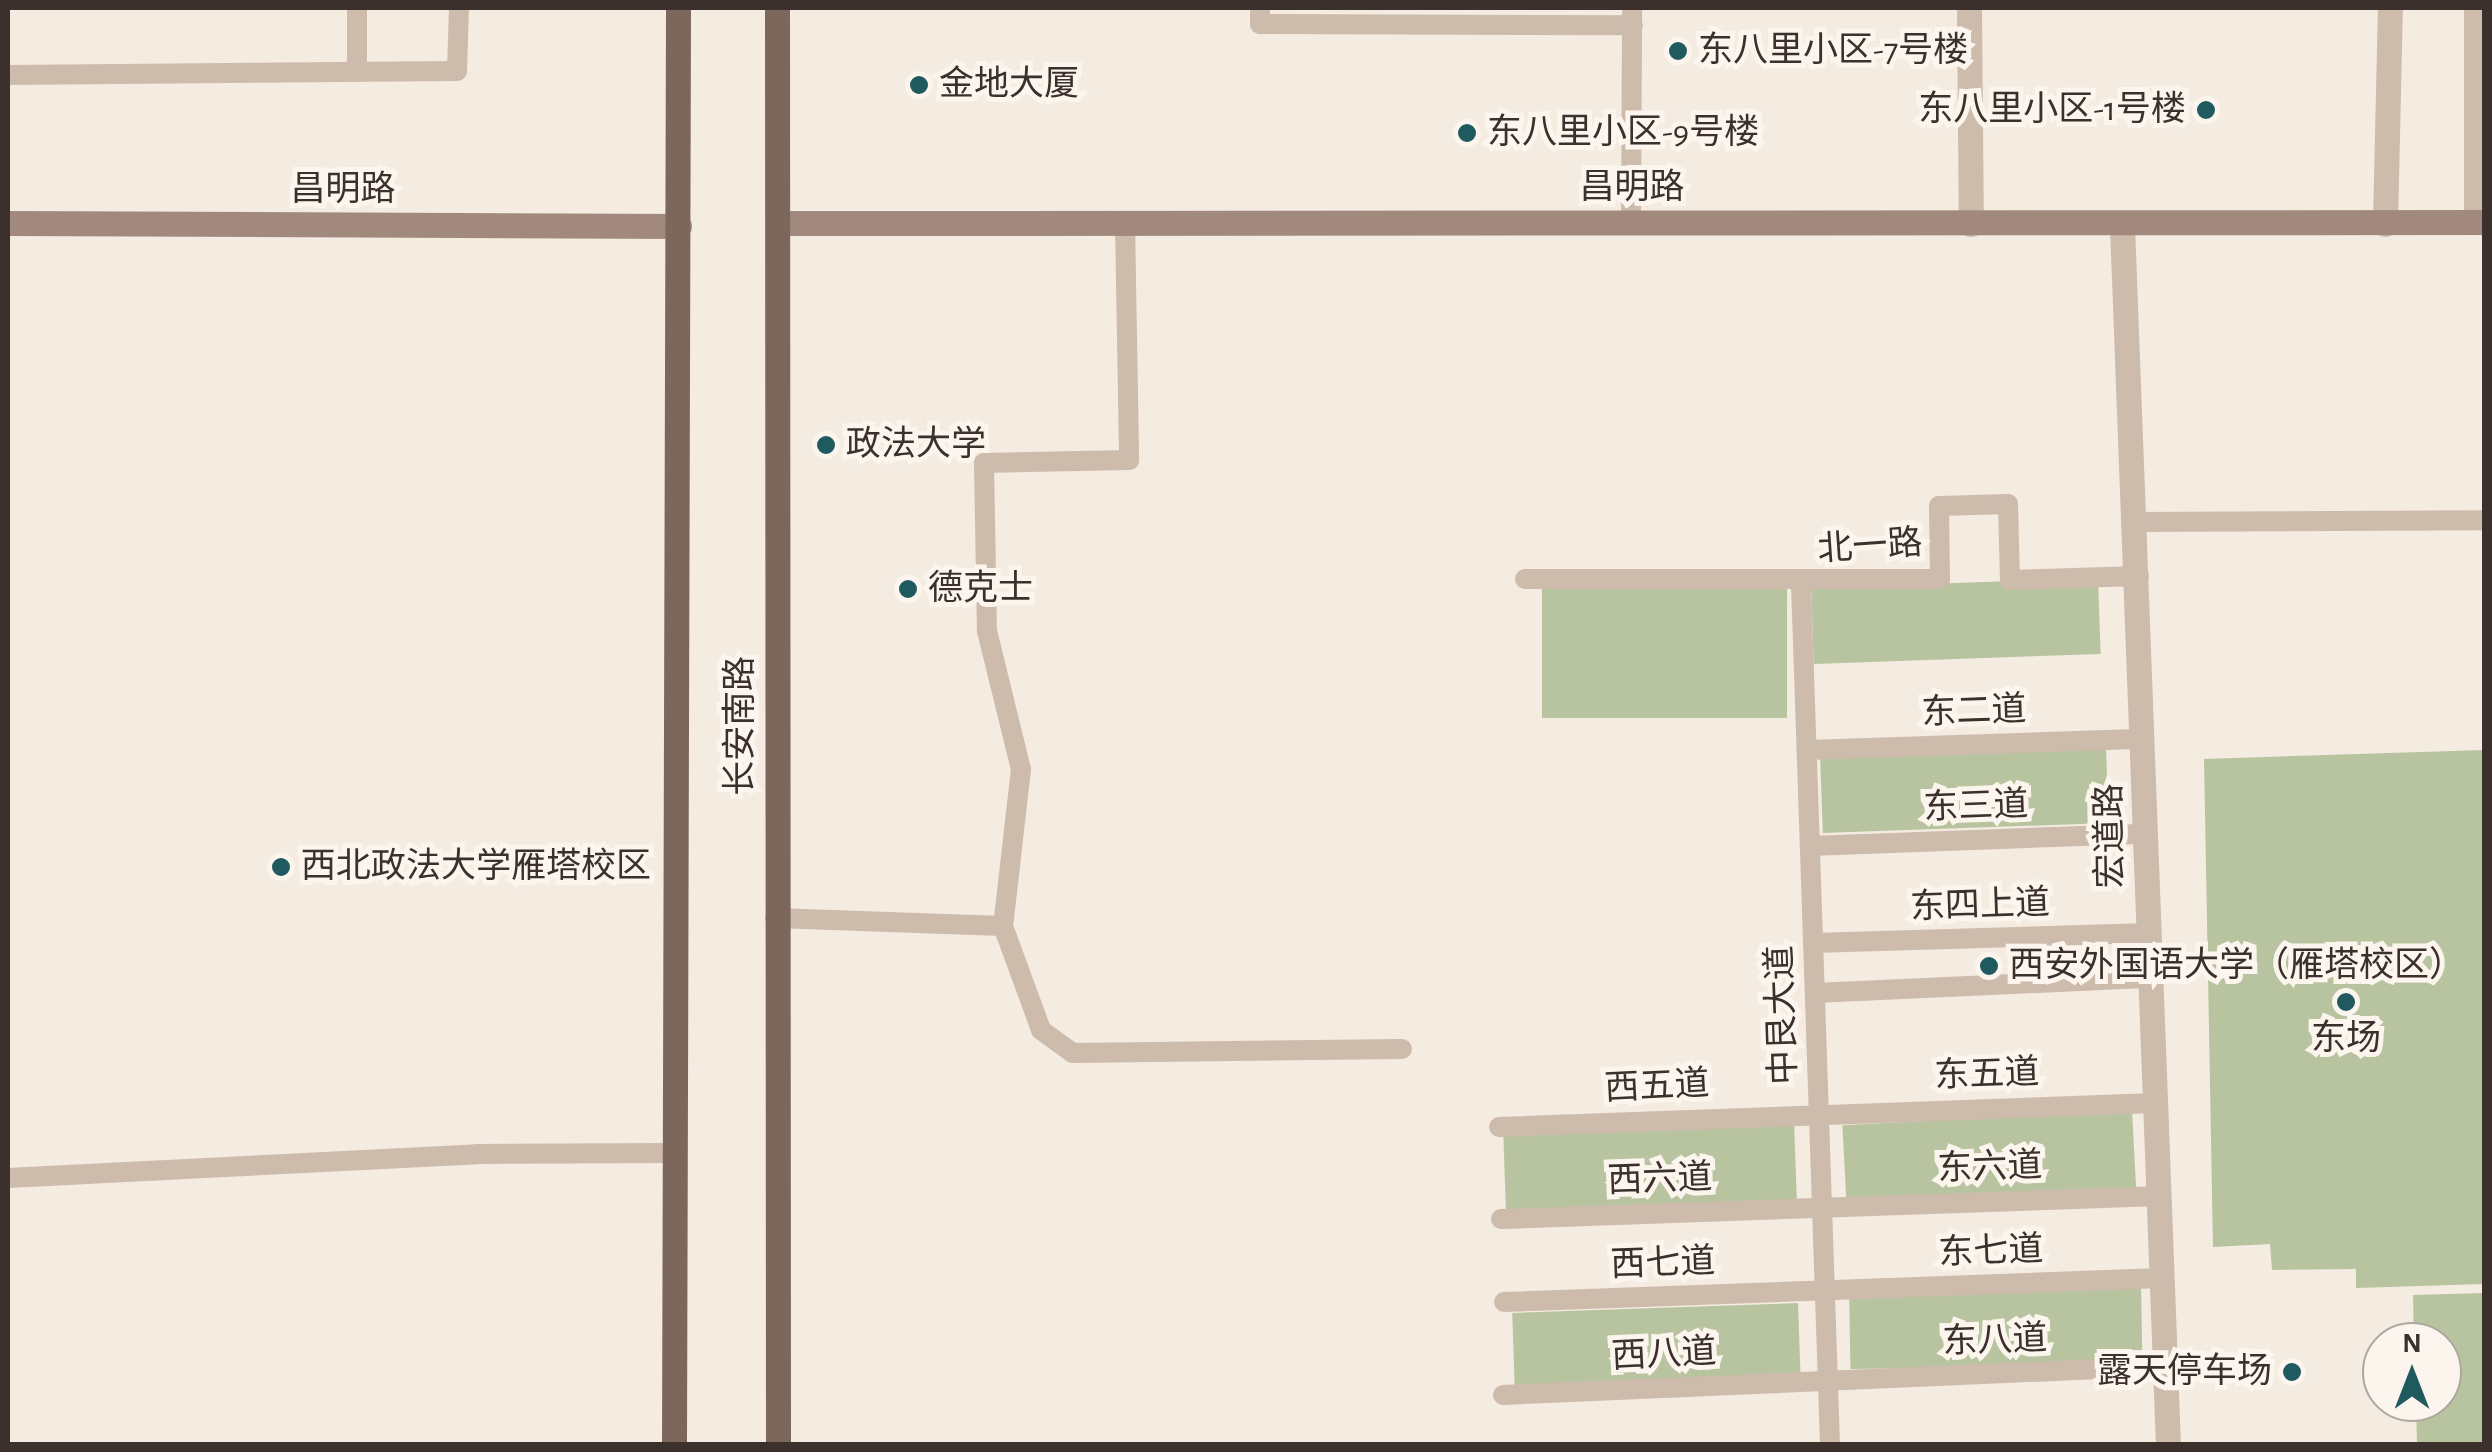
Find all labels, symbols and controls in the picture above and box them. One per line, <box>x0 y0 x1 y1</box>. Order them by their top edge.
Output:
place label: 东八里小区-7号楼 <box>1698 30 1968 72</box>
marker: 东八里小区-7号楼 <box>1667 40 1689 62</box>
place label: 金地大厦 <box>939 64 1079 106</box>
marker: 金地大厦 <box>908 74 930 96</box>
place label: 东八里小区-1号楼 <box>1918 89 2186 131</box>
marker: 东八里小区-1号楼 <box>2195 99 2217 121</box>
place label: 东八里小区-9号楼 <box>1487 112 1759 154</box>
marker: 东八里小区-9号楼 <box>1456 122 1478 144</box>
street label: 昌明路 <box>1580 167 1684 209</box>
street label: 昌明路 <box>291 169 395 211</box>
place label: 政法大学 <box>846 424 986 466</box>
marker: 政法大学 <box>815 434 837 456</box>
street label: 北一路 <box>1816 522 1924 572</box>
place label: 德克士 <box>928 568 1033 610</box>
marker: 德克士 <box>897 578 919 600</box>
street label: 长安南路 <box>720 656 762 796</box>
street label: 东二道 <box>1921 689 2027 735</box>
street label: 宏道路 <box>2089 783 2133 889</box>
street label: 东三道 <box>1923 784 2029 830</box>
place label: 西北政法大学雁塔校区 <box>301 846 651 888</box>
marker: 西北政法大学雁塔校区 <box>270 856 292 878</box>
street label: 东四上道 <box>1909 883 2051 929</box>
street label: 中艮大道 <box>1760 944 1806 1086</box>
place label: 西安外国语大学（雁塔校区） <box>2009 945 2464 987</box>
marker: 西安外国语大学（雁塔校区） <box>1978 955 2000 977</box>
marker: 东场 <box>2335 991 2357 1013</box>
place label: 东场 <box>2311 1018 2381 1060</box>
street label: 东五道 <box>1934 1052 2040 1098</box>
street label: 西五道 <box>1603 1063 1711 1111</box>
street label: 东六道 <box>1937 1145 2043 1191</box>
street label: 西六道 <box>1607 1157 1713 1203</box>
street label: 东七道 <box>1938 1229 2044 1275</box>
street label: 西七道 <box>1610 1241 1716 1287</box>
street label: 东八道 <box>1942 1318 2048 1364</box>
north arrow <box>2362 1322 2462 1422</box>
text: N <box>2402 1330 2422 1358</box>
street label: 西八道 <box>1610 1331 1718 1379</box>
place label: 露天停车场 <box>2097 1351 2272 1393</box>
marker: 露天停车场 <box>2281 1361 2303 1383</box>

